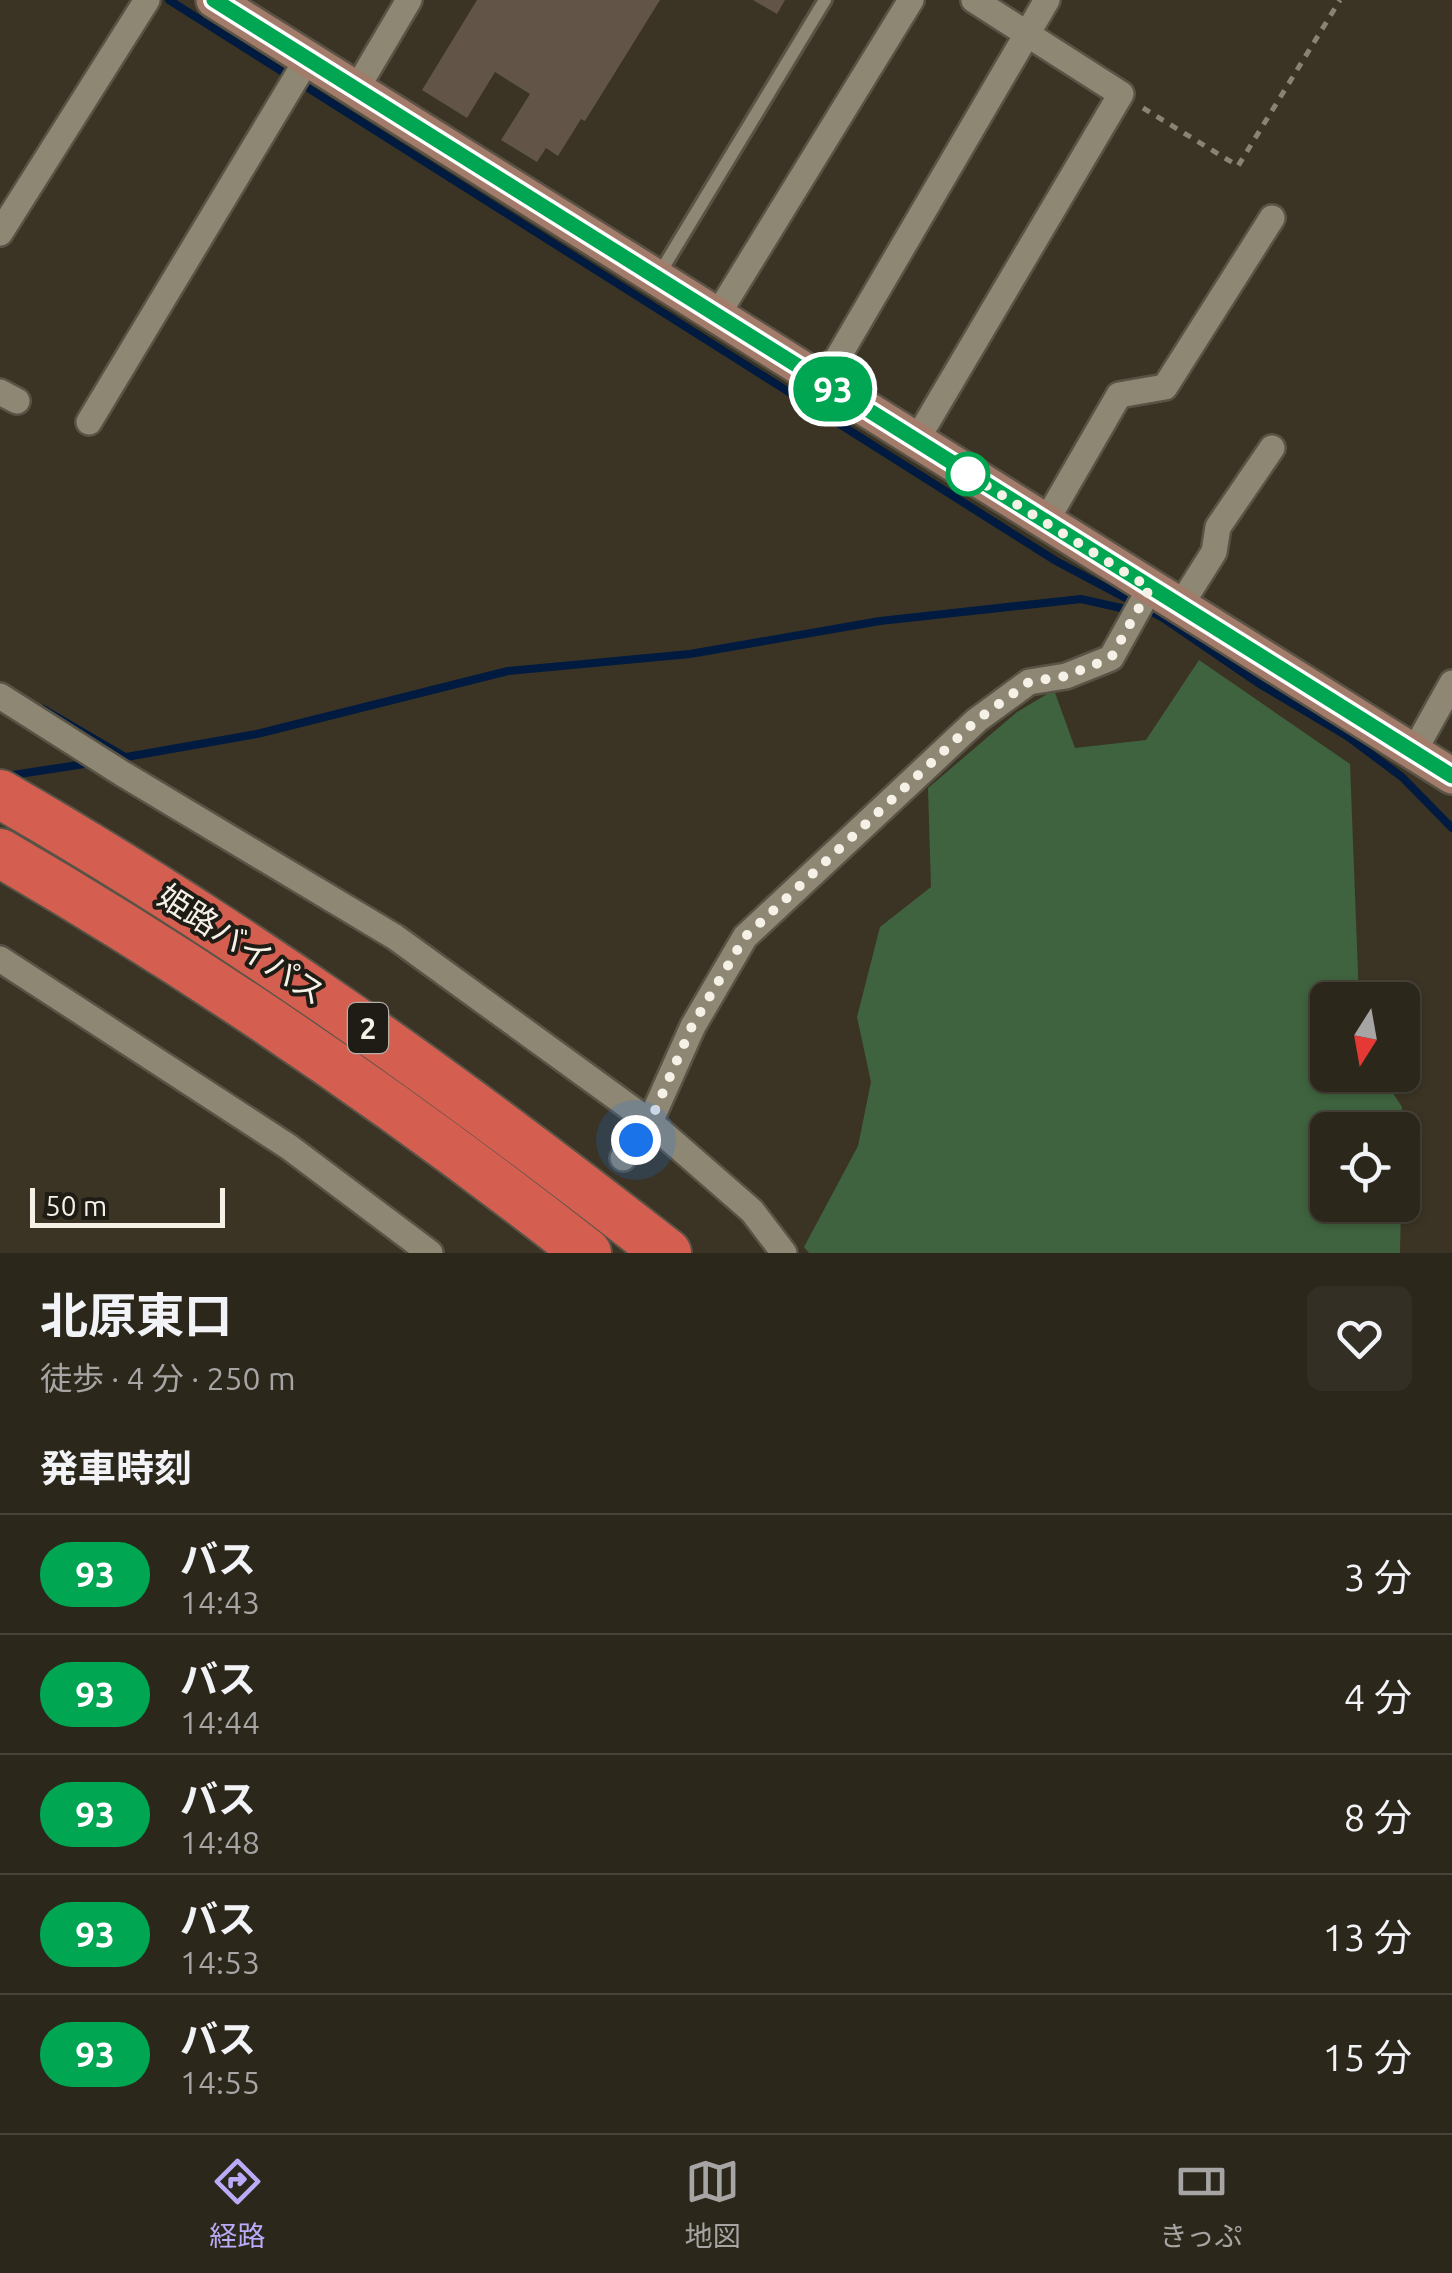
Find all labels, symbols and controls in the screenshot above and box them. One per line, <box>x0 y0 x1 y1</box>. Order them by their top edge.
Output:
line badge: 93 <box>788 356 878 422</box>
text: 93 <box>813 369 853 409</box>
unlabelled marker <box>947 453 989 495</box>
street label: 姫路バイパス <box>152 877 332 1011</box>
north arrow <box>1310 982 1420 1092</box>
map controls <box>1310 982 1420 1222</box>
road number: 2 <box>348 1003 388 1053</box>
button: locate <box>1310 1112 1420 1222</box>
your location <box>611 1115 661 1165</box>
scale bar <box>30 1183 225 1228</box>
text: 50 m <box>45 1190 107 1221</box>
button: heart <box>1307 1286 1412 1391</box>
text: 北原東口 <box>40 1288 232 1342</box>
text: 徒歩 · 4 分 · 250 m <box>40 1360 296 1396</box>
text: 発車時刻 <box>40 1447 192 1489</box>
text: バス <box>180 1538 256 1580</box>
text: 93 <box>75 1554 115 1594</box>
text: 3 分 <box>1344 1556 1412 1598</box>
text: 14:43 <box>180 1584 260 1620</box>
text: バス <box>180 1658 256 1700</box>
text: 93 <box>75 1674 115 1714</box>
text: 4 分 <box>1344 1676 1412 1718</box>
text: 14:44 <box>180 1704 260 1740</box>
text: バス <box>180 1778 256 1820</box>
text: 93 <box>75 1794 115 1834</box>
text: 8 分 <box>1344 1796 1412 1838</box>
text: 14:48 <box>180 1824 260 1860</box>
text: バス <box>180 1898 256 1940</box>
text: 93 <box>75 1914 115 1954</box>
text: 13 分 <box>1322 1916 1412 1958</box>
text: 14:53 <box>180 1944 260 1980</box>
text: バス <box>180 2018 256 2060</box>
text: 93 <box>75 2034 115 2074</box>
text: 15 分 <box>1322 2036 1412 2078</box>
text: 14:55 <box>180 2064 260 2100</box>
tab: 経路 <box>210 2154 266 2254</box>
tab: 地図 <box>685 2154 741 2254</box>
tab: きっぷ <box>1160 2154 1242 2254</box>

